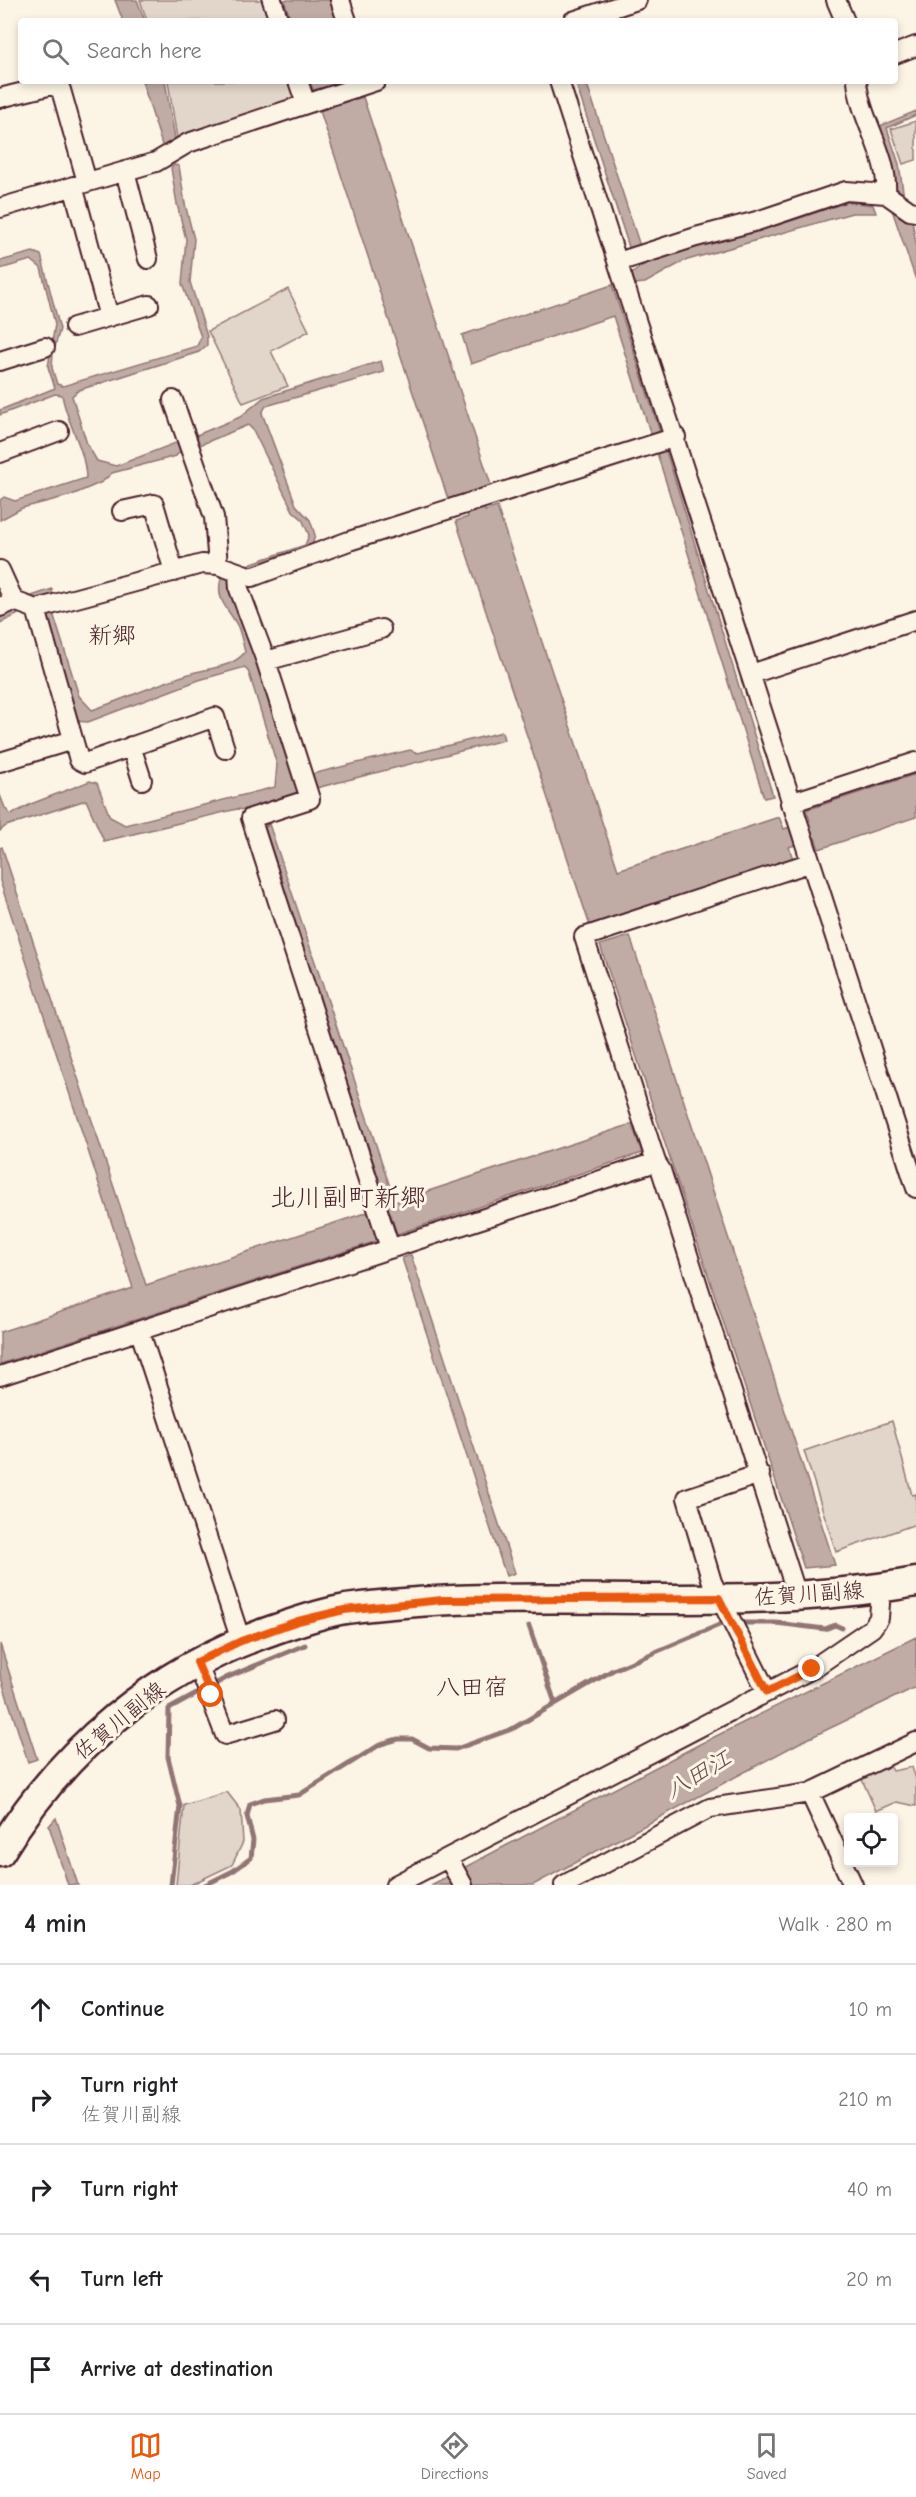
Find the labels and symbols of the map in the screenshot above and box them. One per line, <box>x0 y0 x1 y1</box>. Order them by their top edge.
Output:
district label: 新郷 <box>88 621 136 649</box>
district label: 北川副町新郷 <box>270 1183 426 1213</box>
street label: 佐賀川副線 <box>753 1577 865 1611</box>
route end <box>798 1655 824 1681</box>
district label: 八田宿 <box>436 1673 508 1701</box>
street label: 佐賀川副線 <box>69 1676 171 1765</box>
route start <box>197 1681 223 1707</box>
water label: 八田江 <box>660 1743 737 1805</box>

